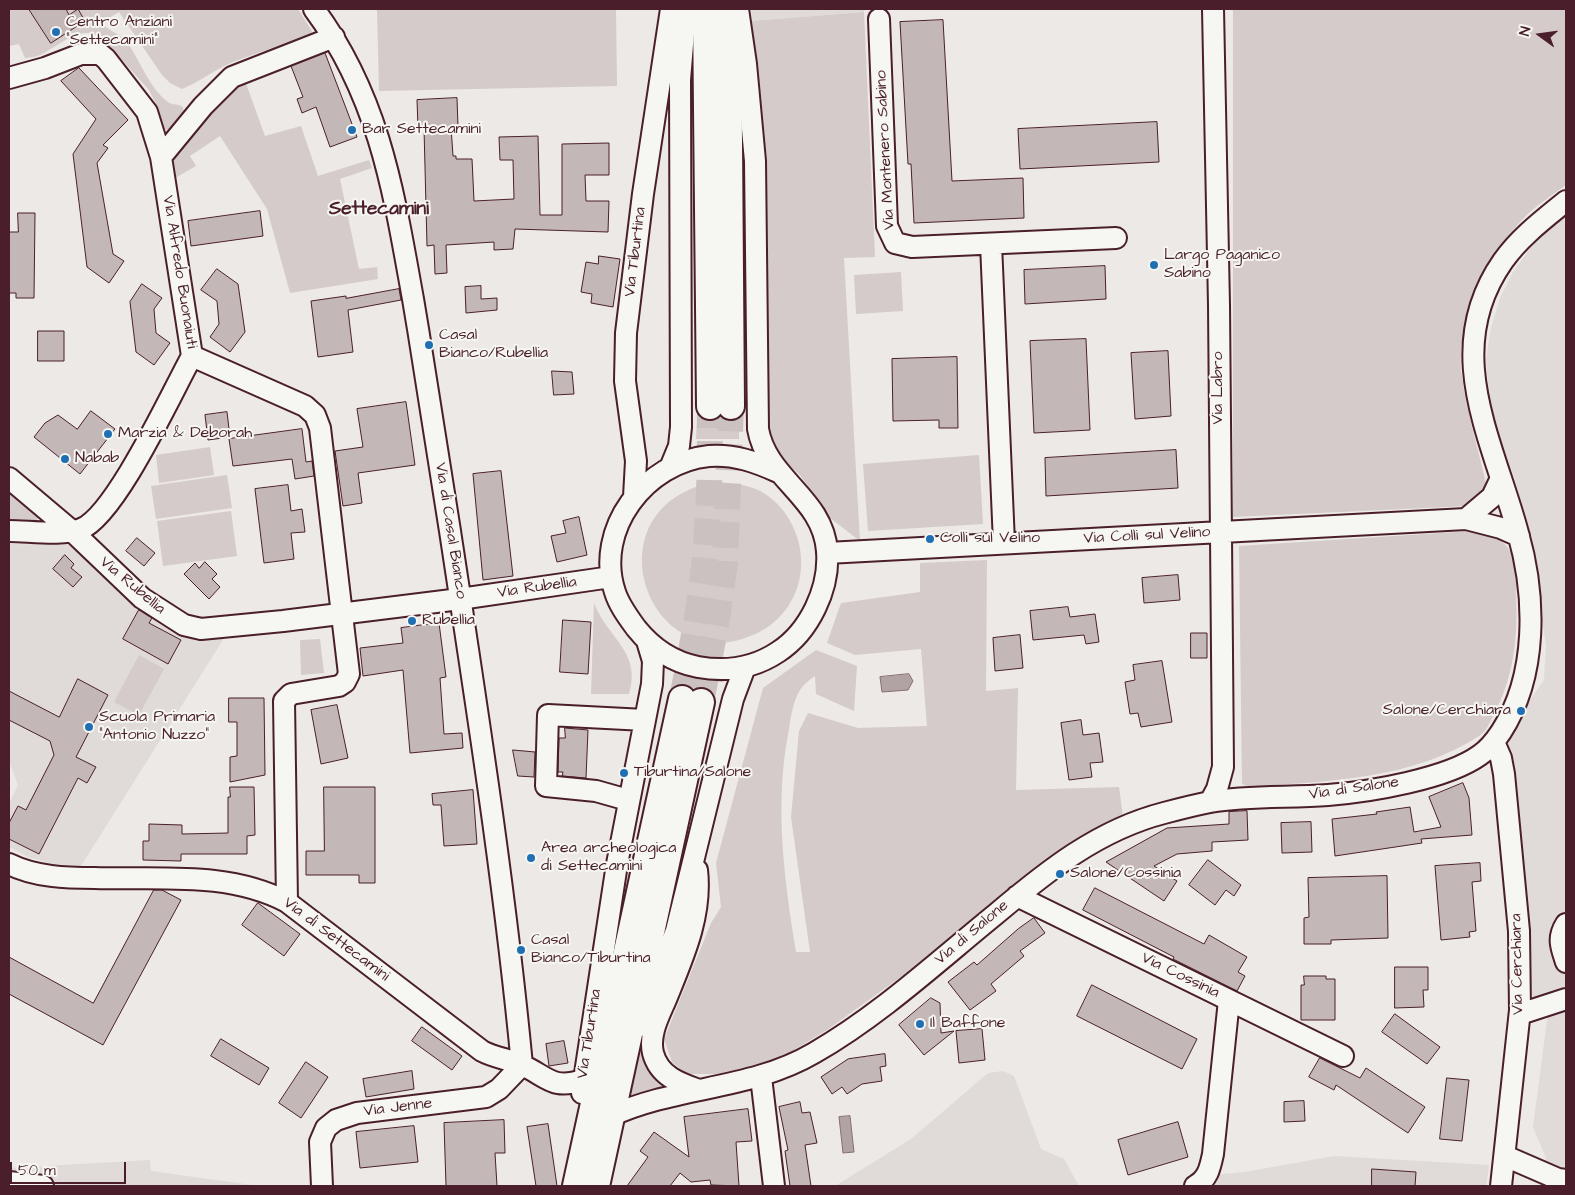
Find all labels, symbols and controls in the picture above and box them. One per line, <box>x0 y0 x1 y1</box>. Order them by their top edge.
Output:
north arrow <box>1515 10 1565 60</box>
place label: Centro Anziani "Settecamini" <box>66 13 172 51</box>
text: N <box>1515 25 1536 38</box>
marker: Centro Anziani "Settecamini" <box>50 26 62 38</box>
street label: Via Montenero Sabino <box>872 70 900 230</box>
place label: Bar Settecamini <box>362 120 481 140</box>
marker: Bar Settecamini <box>346 124 358 136</box>
street label: Via Alfredo Buonaiuti <box>157 194 201 350</box>
district label: Settecamini <box>329 199 429 221</box>
street label: Via Tiburtina <box>621 206 651 298</box>
place label: Largo Paganico Sabino <box>1164 246 1280 284</box>
marker: Largo Paganico Sabino <box>1148 259 1160 271</box>
place label: Casal Bianco/Rubellia <box>439 326 548 364</box>
marker: Casal Bianco/Rubellia <box>423 339 435 351</box>
street label: Via Labro <box>1209 351 1229 425</box>
place label: Marzia & Deborah <box>118 424 252 444</box>
marker: Marzia & Deborah <box>102 428 114 440</box>
place label: Nabab <box>75 449 119 469</box>
marker: Nabab <box>59 453 71 465</box>
street label: Via di Casal Bianco <box>430 462 470 600</box>
street label: Via Colli sul Velino <box>1083 523 1211 549</box>
place label: Colli sul Velino <box>940 529 1040 549</box>
marker: Colli sul Velino <box>924 533 936 545</box>
street label: Via Rubellia <box>95 553 169 619</box>
street label: Via Rubellia <box>496 573 578 603</box>
place label: Rubellia <box>422 611 475 631</box>
marker: Rubellia <box>406 615 418 627</box>
place label: Salone/Cerchiara <box>1383 701 1511 721</box>
marker: Salone/Cerchiara <box>1515 705 1527 717</box>
place label: Scuola Primaria "Antonio Nuzzo" <box>99 708 215 746</box>
marker: Scuola Primaria "Antonio Nuzzo" <box>83 721 95 733</box>
place label: Tiburtina/Salone <box>634 763 751 783</box>
marker: Tiburtina/Salone <box>618 767 630 779</box>
street label: Via di Salone <box>1308 773 1400 805</box>
place label: Area archeologica di Settecamini <box>541 839 676 877</box>
marker: Area archeologica di Settecamini <box>525 852 537 864</box>
place label: Salone/Cossinia <box>1070 864 1181 884</box>
marker: Salone/Cossinia <box>1054 868 1066 880</box>
street label: Via di Settecamini <box>279 894 393 986</box>
street label: Via di Salone <box>931 897 1013 969</box>
street label: Via Cerchiara <box>1508 913 1528 1015</box>
place label: Casal Bianco/Tiburtina <box>531 931 651 969</box>
marker: Casal Bianco/Tiburtina <box>515 944 527 956</box>
street label: Via Cossinia <box>1138 949 1222 1003</box>
street label: Via Tiburtina <box>573 988 607 1080</box>
place label: Il Baffone <box>930 1014 1006 1034</box>
marker: Il Baffone <box>914 1018 926 1030</box>
street label: Via Jenne <box>363 1094 433 1122</box>
scale bar <box>12 1152 129 1184</box>
text: 50 m <box>18 1160 56 1181</box>

